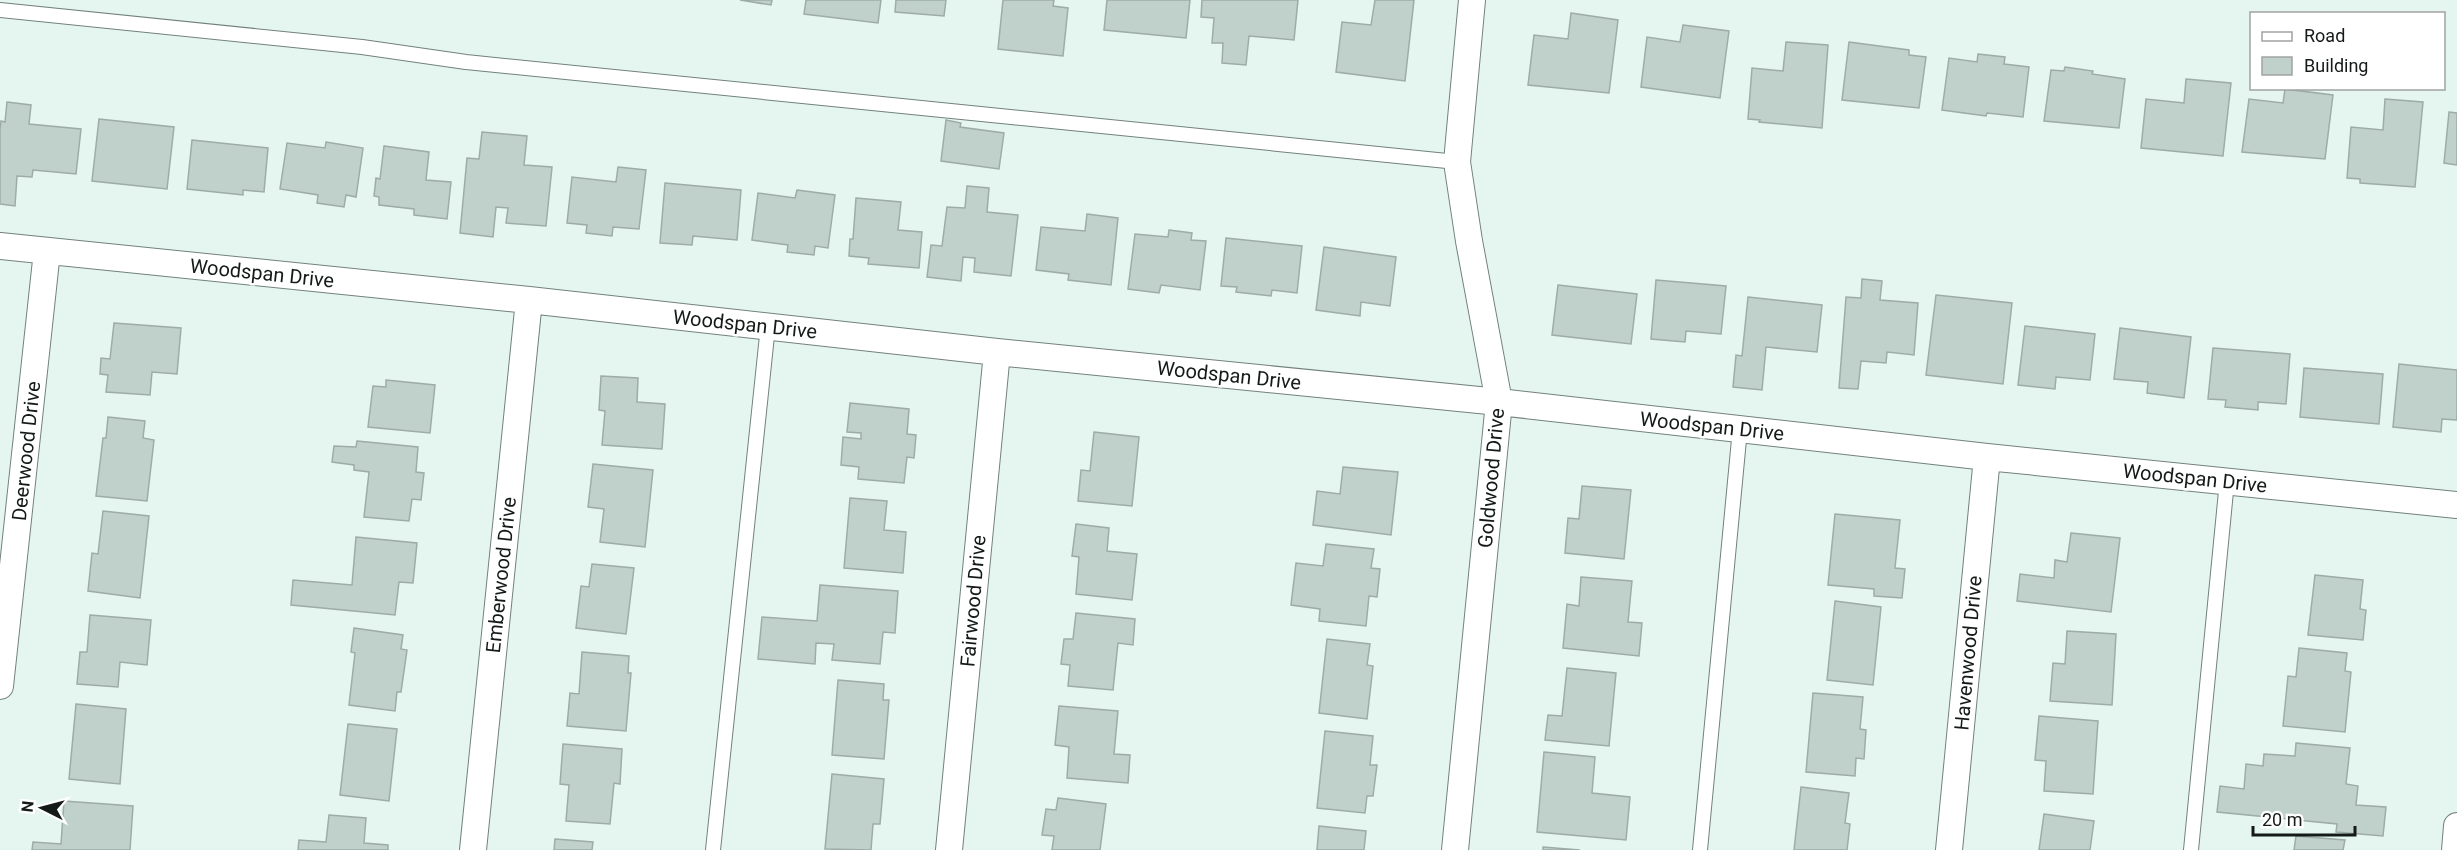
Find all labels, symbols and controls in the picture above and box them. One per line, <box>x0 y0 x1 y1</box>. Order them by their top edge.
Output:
legend <box>2250 12 2445 90</box>
text: Road <box>2304 25 2345 46</box>
text: Building <box>2304 55 2368 76</box>
street label: Woodspan Drive <box>189 253 335 293</box>
street label: Woodspan Drive <box>672 304 818 344</box>
street label: Woodspan Drive <box>1156 355 1302 395</box>
street label: Deerwood Drive <box>7 380 45 522</box>
street label: Woodspan Drive <box>1639 406 1785 446</box>
street label: Goldwood Drive <box>1473 407 1509 549</box>
street label: Woodspan Drive <box>2122 458 2268 498</box>
street label: Emberwood Drive <box>481 496 521 654</box>
street label: Fairwood Drive <box>955 534 991 668</box>
street label: Havenwood Drive <box>1949 575 1987 731</box>
north arrow <box>12 778 72 838</box>
scale bar <box>2253 799 2355 837</box>
text: N <box>18 800 38 813</box>
text: 20 m <box>2262 809 2302 830</box>

